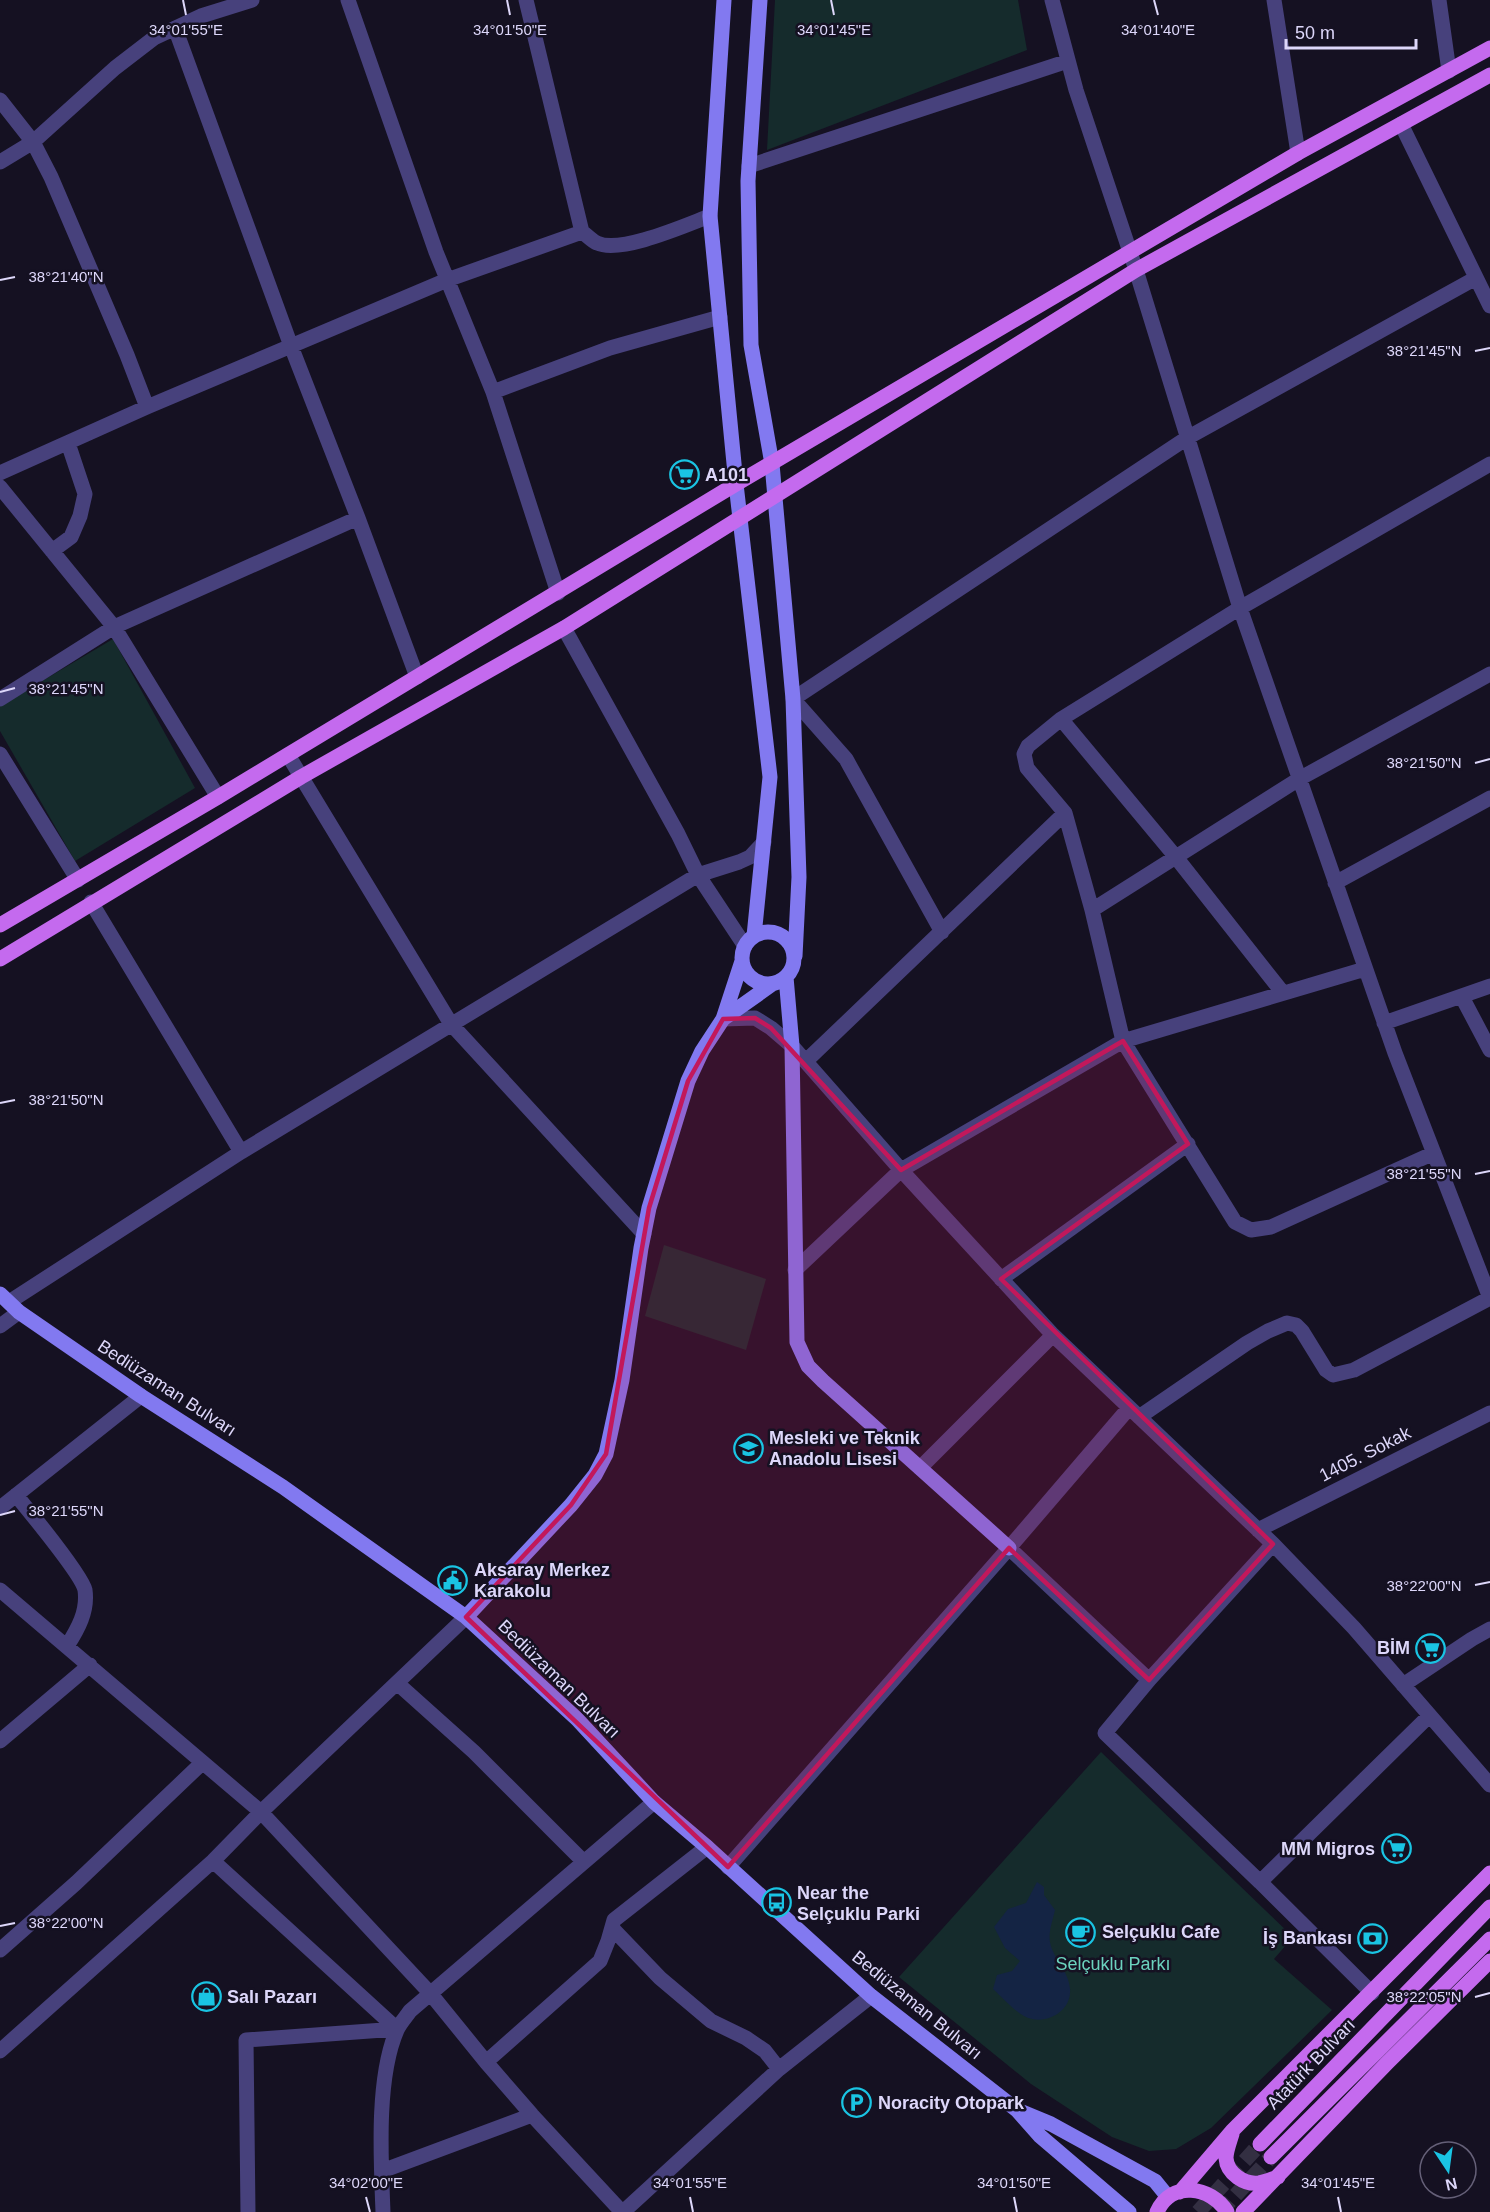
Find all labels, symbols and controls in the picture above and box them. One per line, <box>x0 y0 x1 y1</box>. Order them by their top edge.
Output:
scale bar <box>1286 12 1416 50</box>
text: 34°01'55"E <box>149 21 223 38</box>
text: 34°01'50"E <box>473 21 547 38</box>
text: 34°01'45"E <box>797 21 871 38</box>
text: 34°01'40"E <box>1121 21 1195 38</box>
text: 50 m <box>1295 23 1335 43</box>
text: 38°21'40"N <box>28 268 104 285</box>
text: 38°21'45"N <box>1386 342 1462 359</box>
supermarket icon: A101 <box>668 459 700 491</box>
place label: A101 <box>705 465 748 485</box>
text: 38°21'45"N <box>28 680 104 697</box>
text: 38°21'50"N <box>1386 754 1462 771</box>
text: 38°21'50"N <box>28 1091 104 1108</box>
text: 38°21'55"N <box>1386 1165 1462 1182</box>
street label: Bediüzaman Bulvarı <box>94 1336 240 1440</box>
street label: 1405. Sokak <box>1316 1422 1415 1486</box>
place label: Mesleki ve Teknik Anadolu Lisesi <box>769 1428 921 1469</box>
school or university icon: Mesleki ve Teknik Anadolu Lisesi <box>732 1432 764 1464</box>
text: 38°21'55"N <box>28 1502 104 1519</box>
place label: Aksaray Merkez Karakolu <box>474 1560 610 1601</box>
public building icon: Aksaray Merkez Karakolu <box>437 1564 469 1596</box>
text: 38°22'00"N <box>1386 1577 1462 1594</box>
street label: Bediüzaman Bulvarı <box>494 1616 624 1742</box>
supermarket icon: BİM <box>1415 1632 1447 1664</box>
place label: BİM <box>1377 1638 1410 1658</box>
supermarket icon: MM Migros <box>1380 1833 1412 1865</box>
place label: MM Migros <box>1281 1839 1375 1859</box>
place label: Near the Selçuklu Parki <box>797 1883 920 1924</box>
bus stop icon: Near the Selçuklu Parki <box>760 1887 792 1919</box>
text: 38°22'00"N <box>28 1914 104 1931</box>
cafe icon: Selçuklu Cafe <box>1065 1916 1097 1948</box>
place label: Selçuklu Cafe <box>1102 1922 1220 1942</box>
bank icon: İş Bankası <box>1357 1922 1389 1954</box>
place label: İş Bankası <box>1263 1928 1352 1948</box>
street label: Bediüzaman Bulvarı <box>848 1947 986 2063</box>
park label: Selçuklu Parkı <box>1055 1954 1171 1974</box>
shop icon: Salı Pazarı <box>190 1981 222 2013</box>
place label: Salı Pazarı <box>227 1987 317 2007</box>
text: 38°22'05"N <box>1386 1988 1462 2005</box>
street label: Atatürk Bulvarı <box>1263 2015 1359 2113</box>
parking icon: Noracity Otopark <box>841 2087 873 2119</box>
place label: Noracity Otopark <box>878 2093 1025 2113</box>
north arrow <box>1418 2140 1478 2200</box>
text: 34°02'00"E <box>329 2174 403 2191</box>
text: 34°01'55"E <box>653 2174 727 2191</box>
text: 34°01'50"E <box>977 2174 1051 2191</box>
text: 34°01'45"E <box>1301 2174 1375 2191</box>
text: N <box>1444 2175 1459 2194</box>

